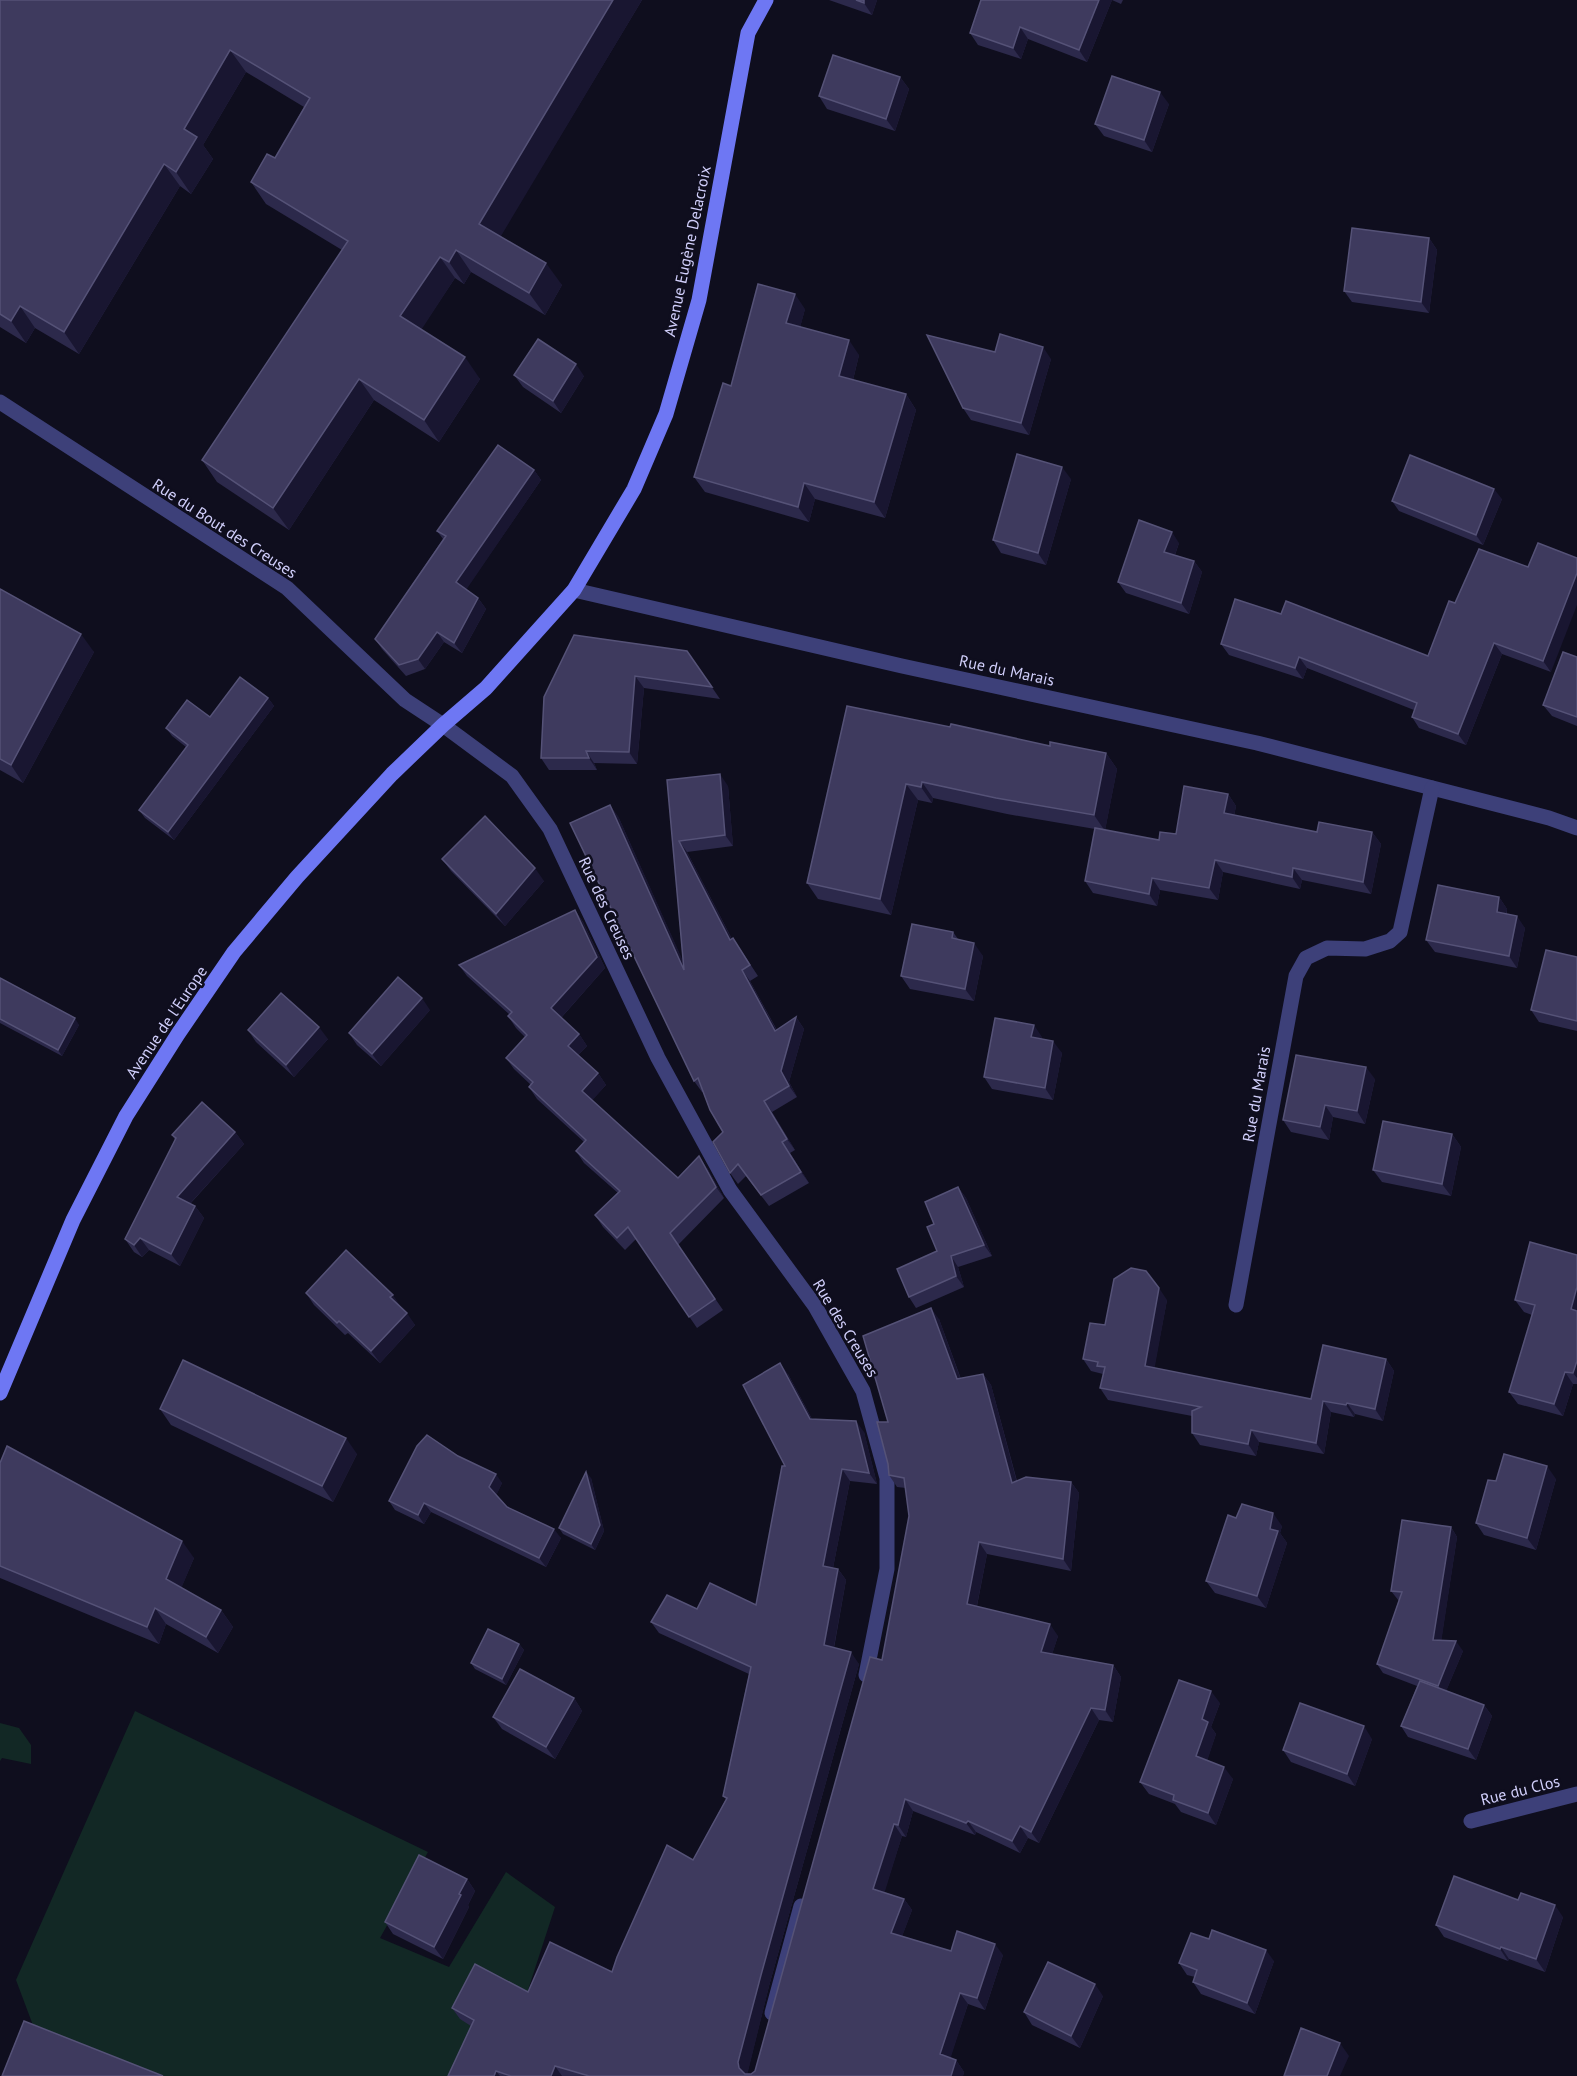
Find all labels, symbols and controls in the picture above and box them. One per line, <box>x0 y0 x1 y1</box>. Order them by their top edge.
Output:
street label: Avenue Eugène Delacroix <box>659 164 715 338</box>
street label: Rue du Bout des Creuses <box>149 474 301 582</box>
street label: Rue du Marais <box>958 650 1057 690</box>
street label: Rue des Creuses <box>575 854 640 963</box>
street label: Avenue de l'Europe <box>121 962 211 1082</box>
street label: Rue du Marais <box>1238 1044 1274 1143</box>
street label: Rue des Creuses <box>809 1275 883 1381</box>
street label: Rue du Clos <box>1478 1770 1562 1810</box>

